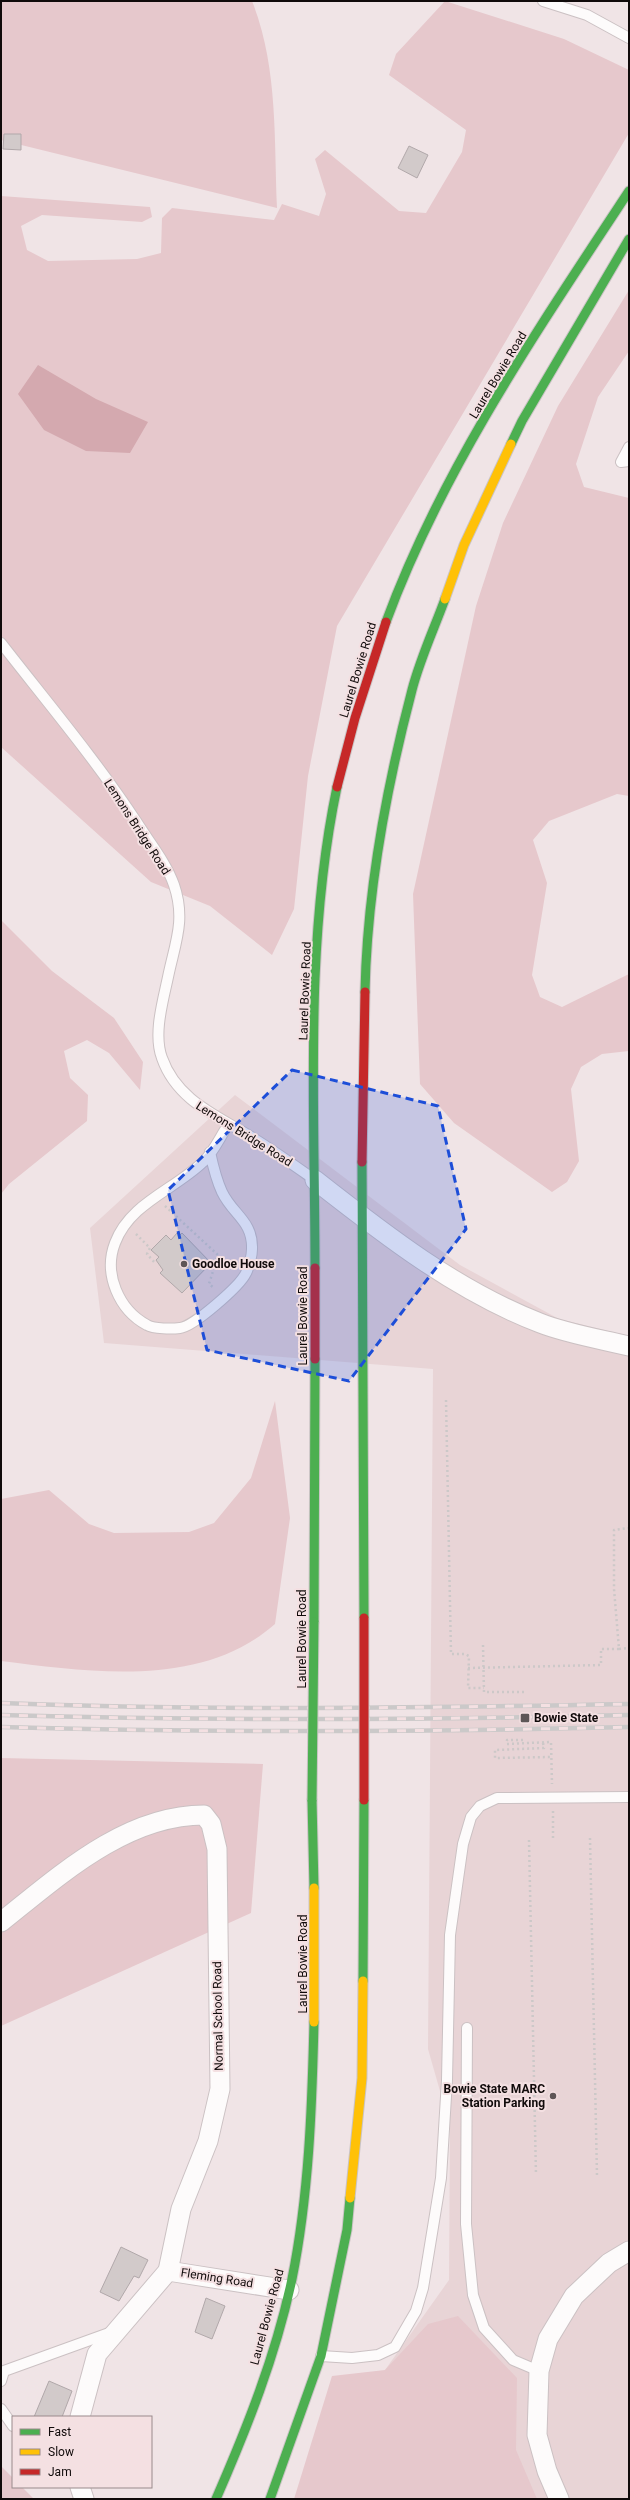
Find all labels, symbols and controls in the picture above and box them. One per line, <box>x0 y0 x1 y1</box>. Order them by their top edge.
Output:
street label: Laurel Bowie Road <box>467 329 529 421</box>
street label: Laurel Bowie Road <box>337 621 379 719</box>
street label: Lemons Bridge Road <box>101 777 173 877</box>
street label: Laurel Bowie Road <box>296 941 314 1041</box>
street label: Lemons Bridge Road <box>193 1099 295 1169</box>
place label: Goodloe House <box>192 1257 275 1271</box>
marker: Goodloe House <box>179 1259 189 1269</box>
street label: Laurel Bowie Road <box>296 1267 310 1365</box>
street label: Laurel Bowie Road <box>295 1590 309 1688</box>
place label: Bowie State <box>534 1711 599 1725</box>
marker: Bowie State <box>519 1712 531 1724</box>
street label: Laurel Bowie Road <box>296 1915 310 2013</box>
street label: Normal School Road <box>210 1961 226 2071</box>
place label: Bowie State MARC Station Parking <box>444 2082 545 2110</box>
marker: Bowie State MARC Station Parking <box>548 2091 558 2101</box>
street label: Fleming Road <box>180 2265 254 2291</box>
street label: Laurel Bowie Road <box>247 2267 287 2367</box>
legend <box>12 2416 152 2488</box>
text: Fast <box>48 2425 71 2439</box>
text: Slow <box>48 2445 74 2459</box>
text: Jam <box>48 2465 72 2479</box>

